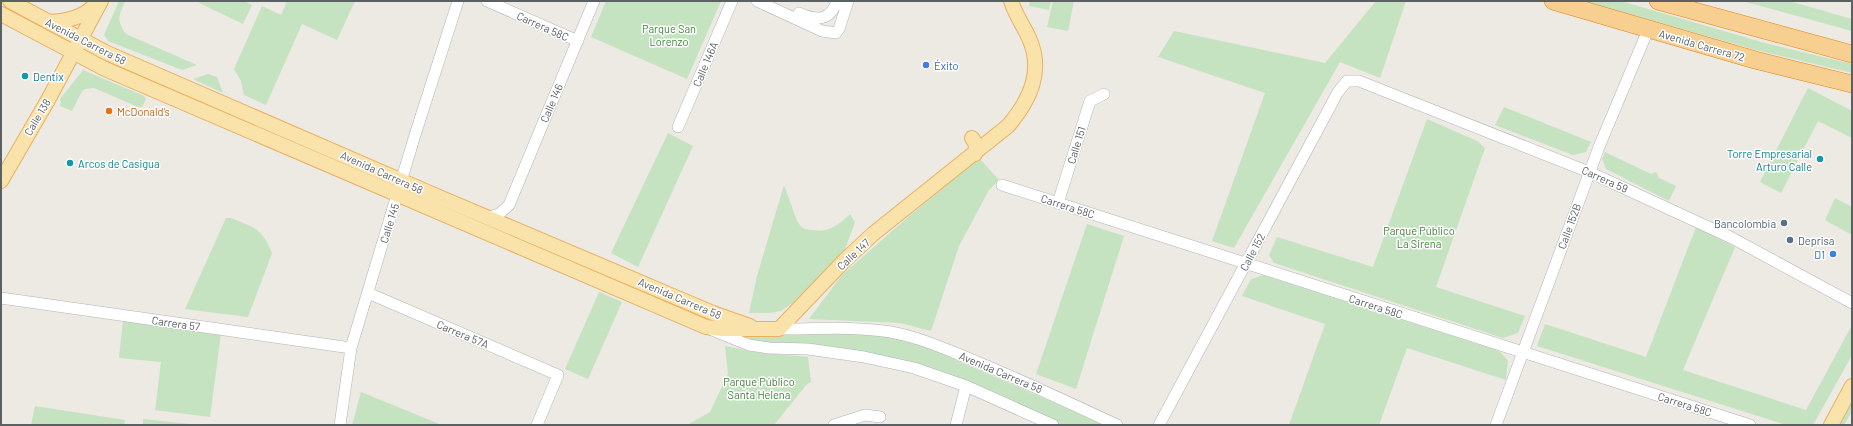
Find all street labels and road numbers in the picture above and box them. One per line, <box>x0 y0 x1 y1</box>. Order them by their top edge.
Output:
street label: Carrera 58C <box>515 9 571 43</box>
street label: Avenida Carrera 58 <box>43 15 129 67</box>
street label: Avenida Carrera 72 <box>1658 27 1747 64</box>
street label: Calle 146A <box>690 39 720 88</box>
street label: Calle 146 <box>537 81 565 124</box>
street label: Calle 138 <box>21 96 53 138</box>
street label: Calle 151 <box>1064 125 1088 165</box>
street label: Avenida Carrera 58 <box>339 148 426 196</box>
street label: Carrera 59 <box>1580 163 1630 195</box>
street label: Carrera 58C <box>1039 191 1097 221</box>
street label: Calle 145 <box>377 201 401 244</box>
street label: Calle 152B <box>1555 201 1583 251</box>
street label: Calle 152 <box>1237 231 1267 273</box>
street label: Calle 147 <box>834 236 872 272</box>
street label: Avenida Carrera 58 <box>636 275 724 321</box>
street label: Carrera 58C <box>1347 291 1405 321</box>
street label: Carrera 57 <box>151 313 201 333</box>
street label: Carrera 57A <box>435 317 491 351</box>
street label: Avenida Carrera 58 <box>957 349 1045 395</box>
street label: Carrera 58C <box>1656 389 1714 419</box>

